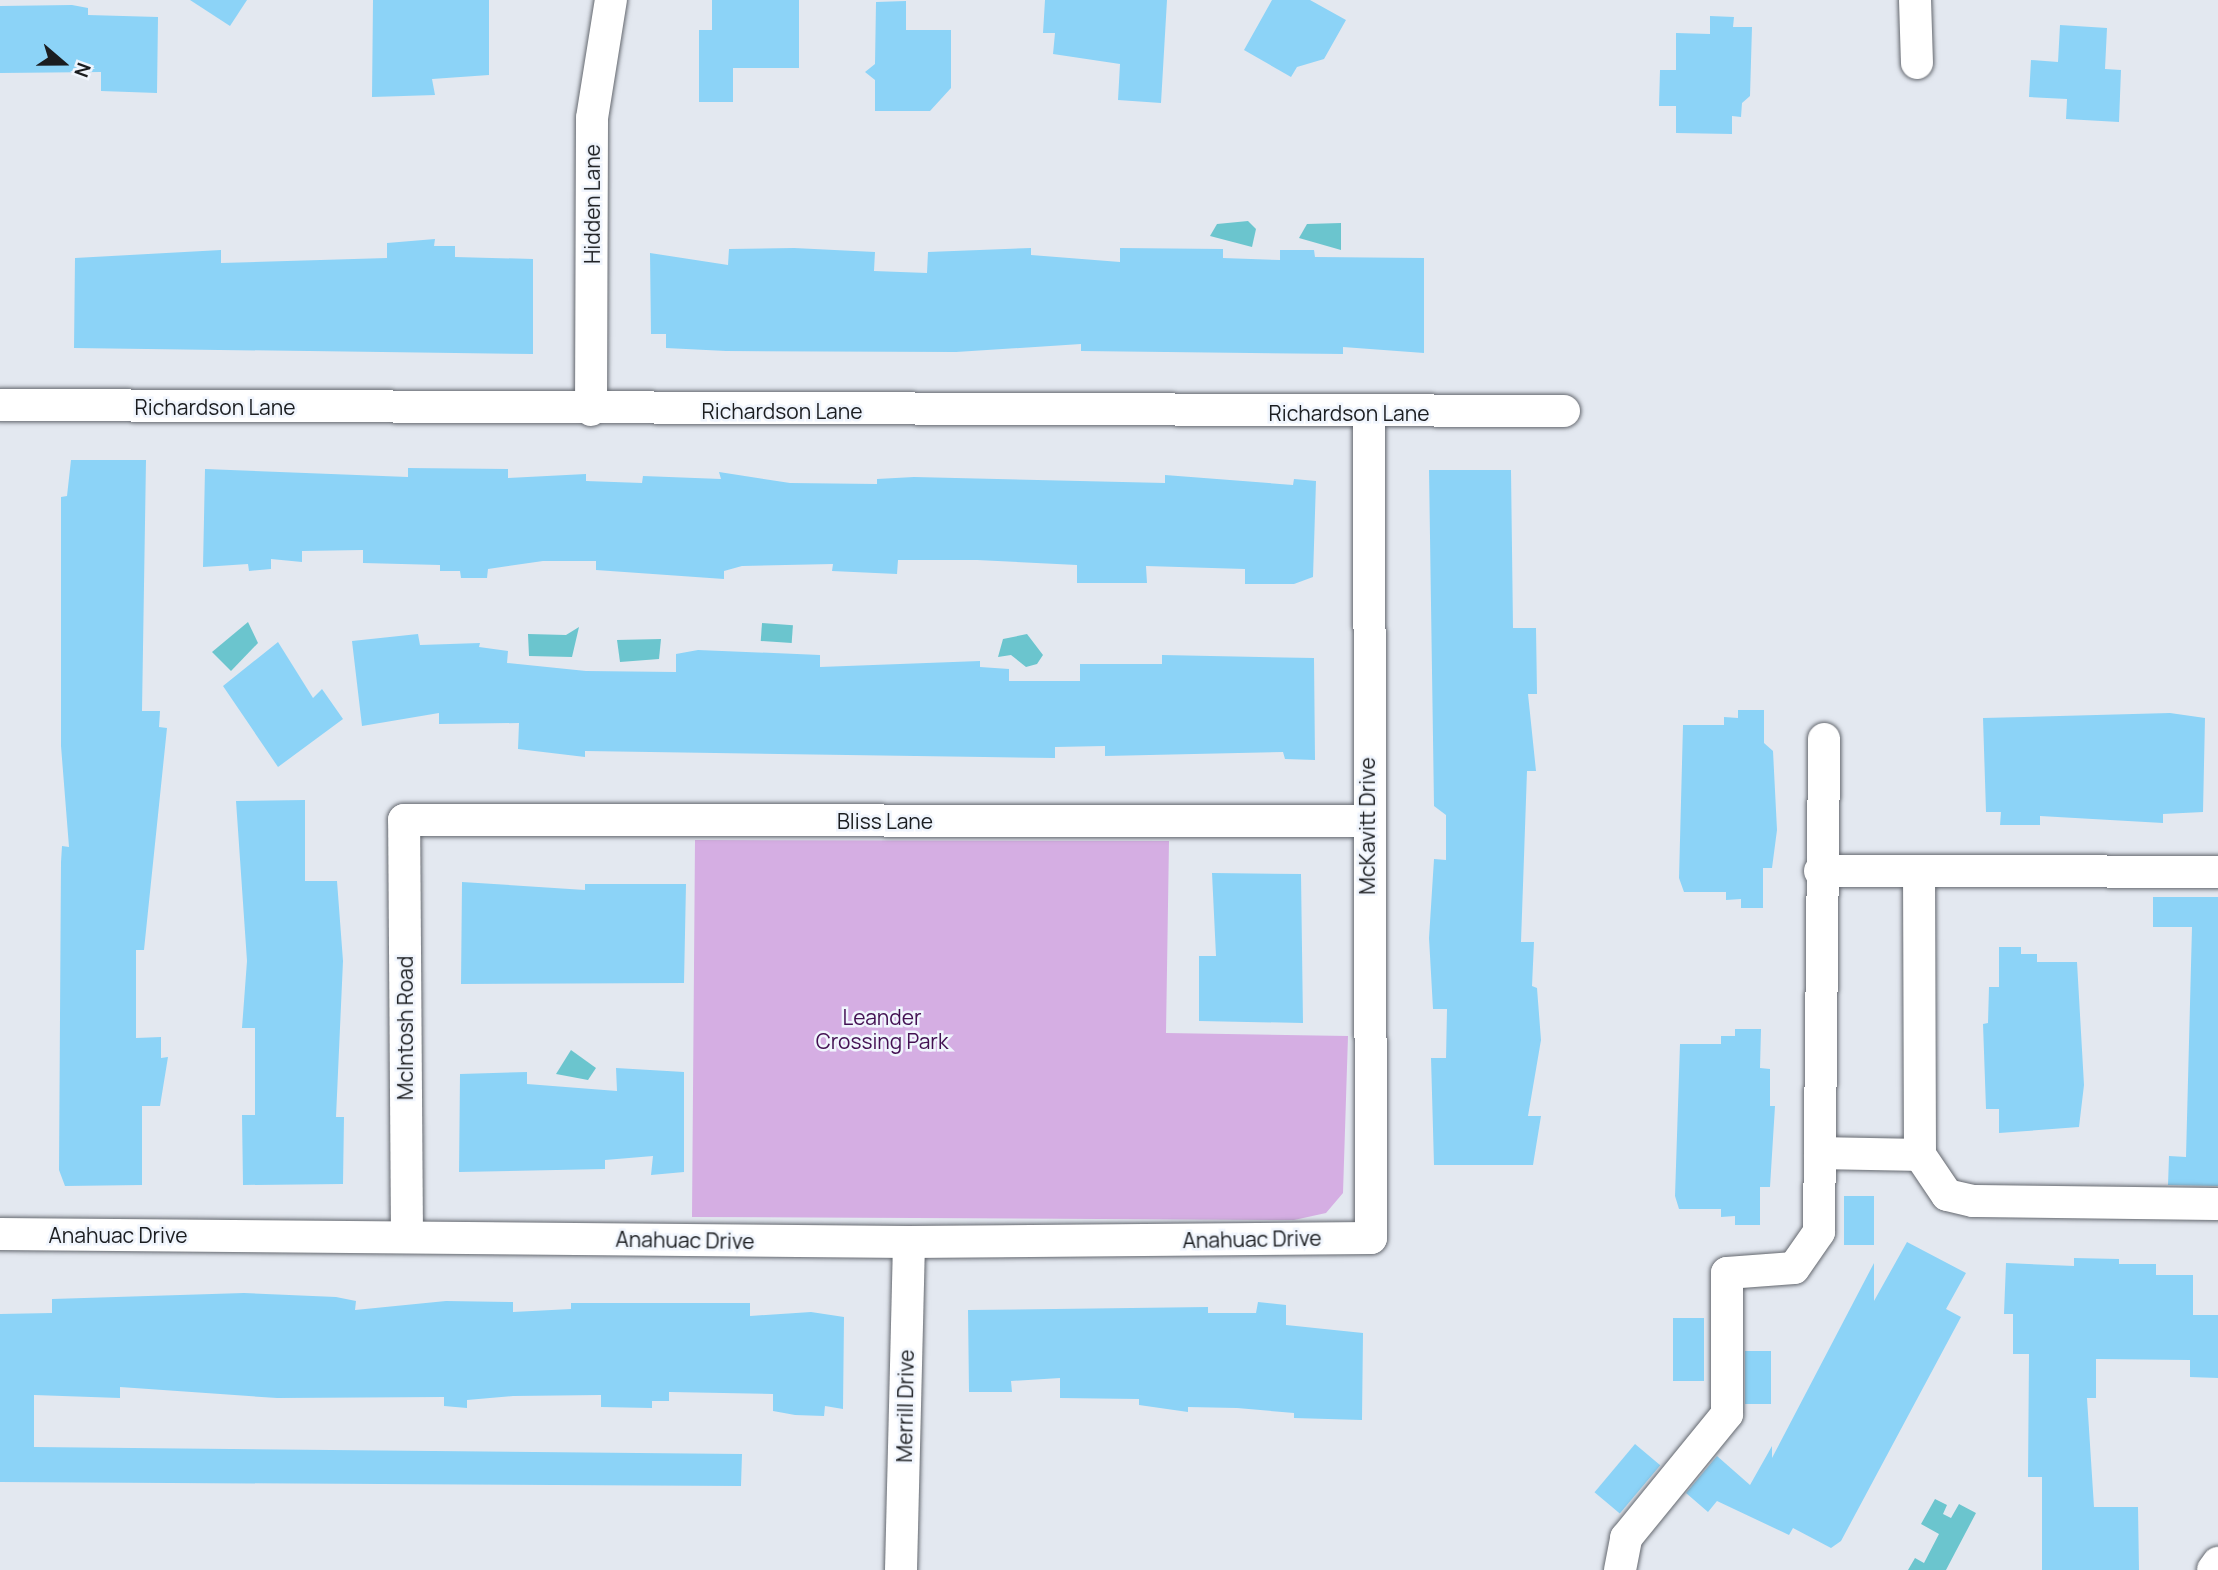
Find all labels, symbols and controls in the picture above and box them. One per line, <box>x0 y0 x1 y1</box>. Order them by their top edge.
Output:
north arrow <box>28 28 98 98</box>
text: N <box>68 59 97 81</box>
street label: Hidden Lane <box>579 144 605 264</box>
street label: Richardson Lane <box>135 394 295 420</box>
street label: Richardson Lane <box>702 398 862 424</box>
street label: Richardson Lane <box>1269 400 1429 426</box>
street label: McKavitt Drive <box>1354 757 1380 895</box>
street label: Bliss Lane <box>837 808 933 834</box>
street label: McIntosh Road <box>392 956 418 1100</box>
park label: Leander Crossing Park <box>816 1004 948 1054</box>
street label: Anahuac Drive <box>49 1222 187 1248</box>
street label: Anahuac Drive <box>1182 1225 1322 1253</box>
street label: Anahuac Drive <box>615 1226 755 1254</box>
street label: Merrill Drive <box>891 1349 919 1463</box>

